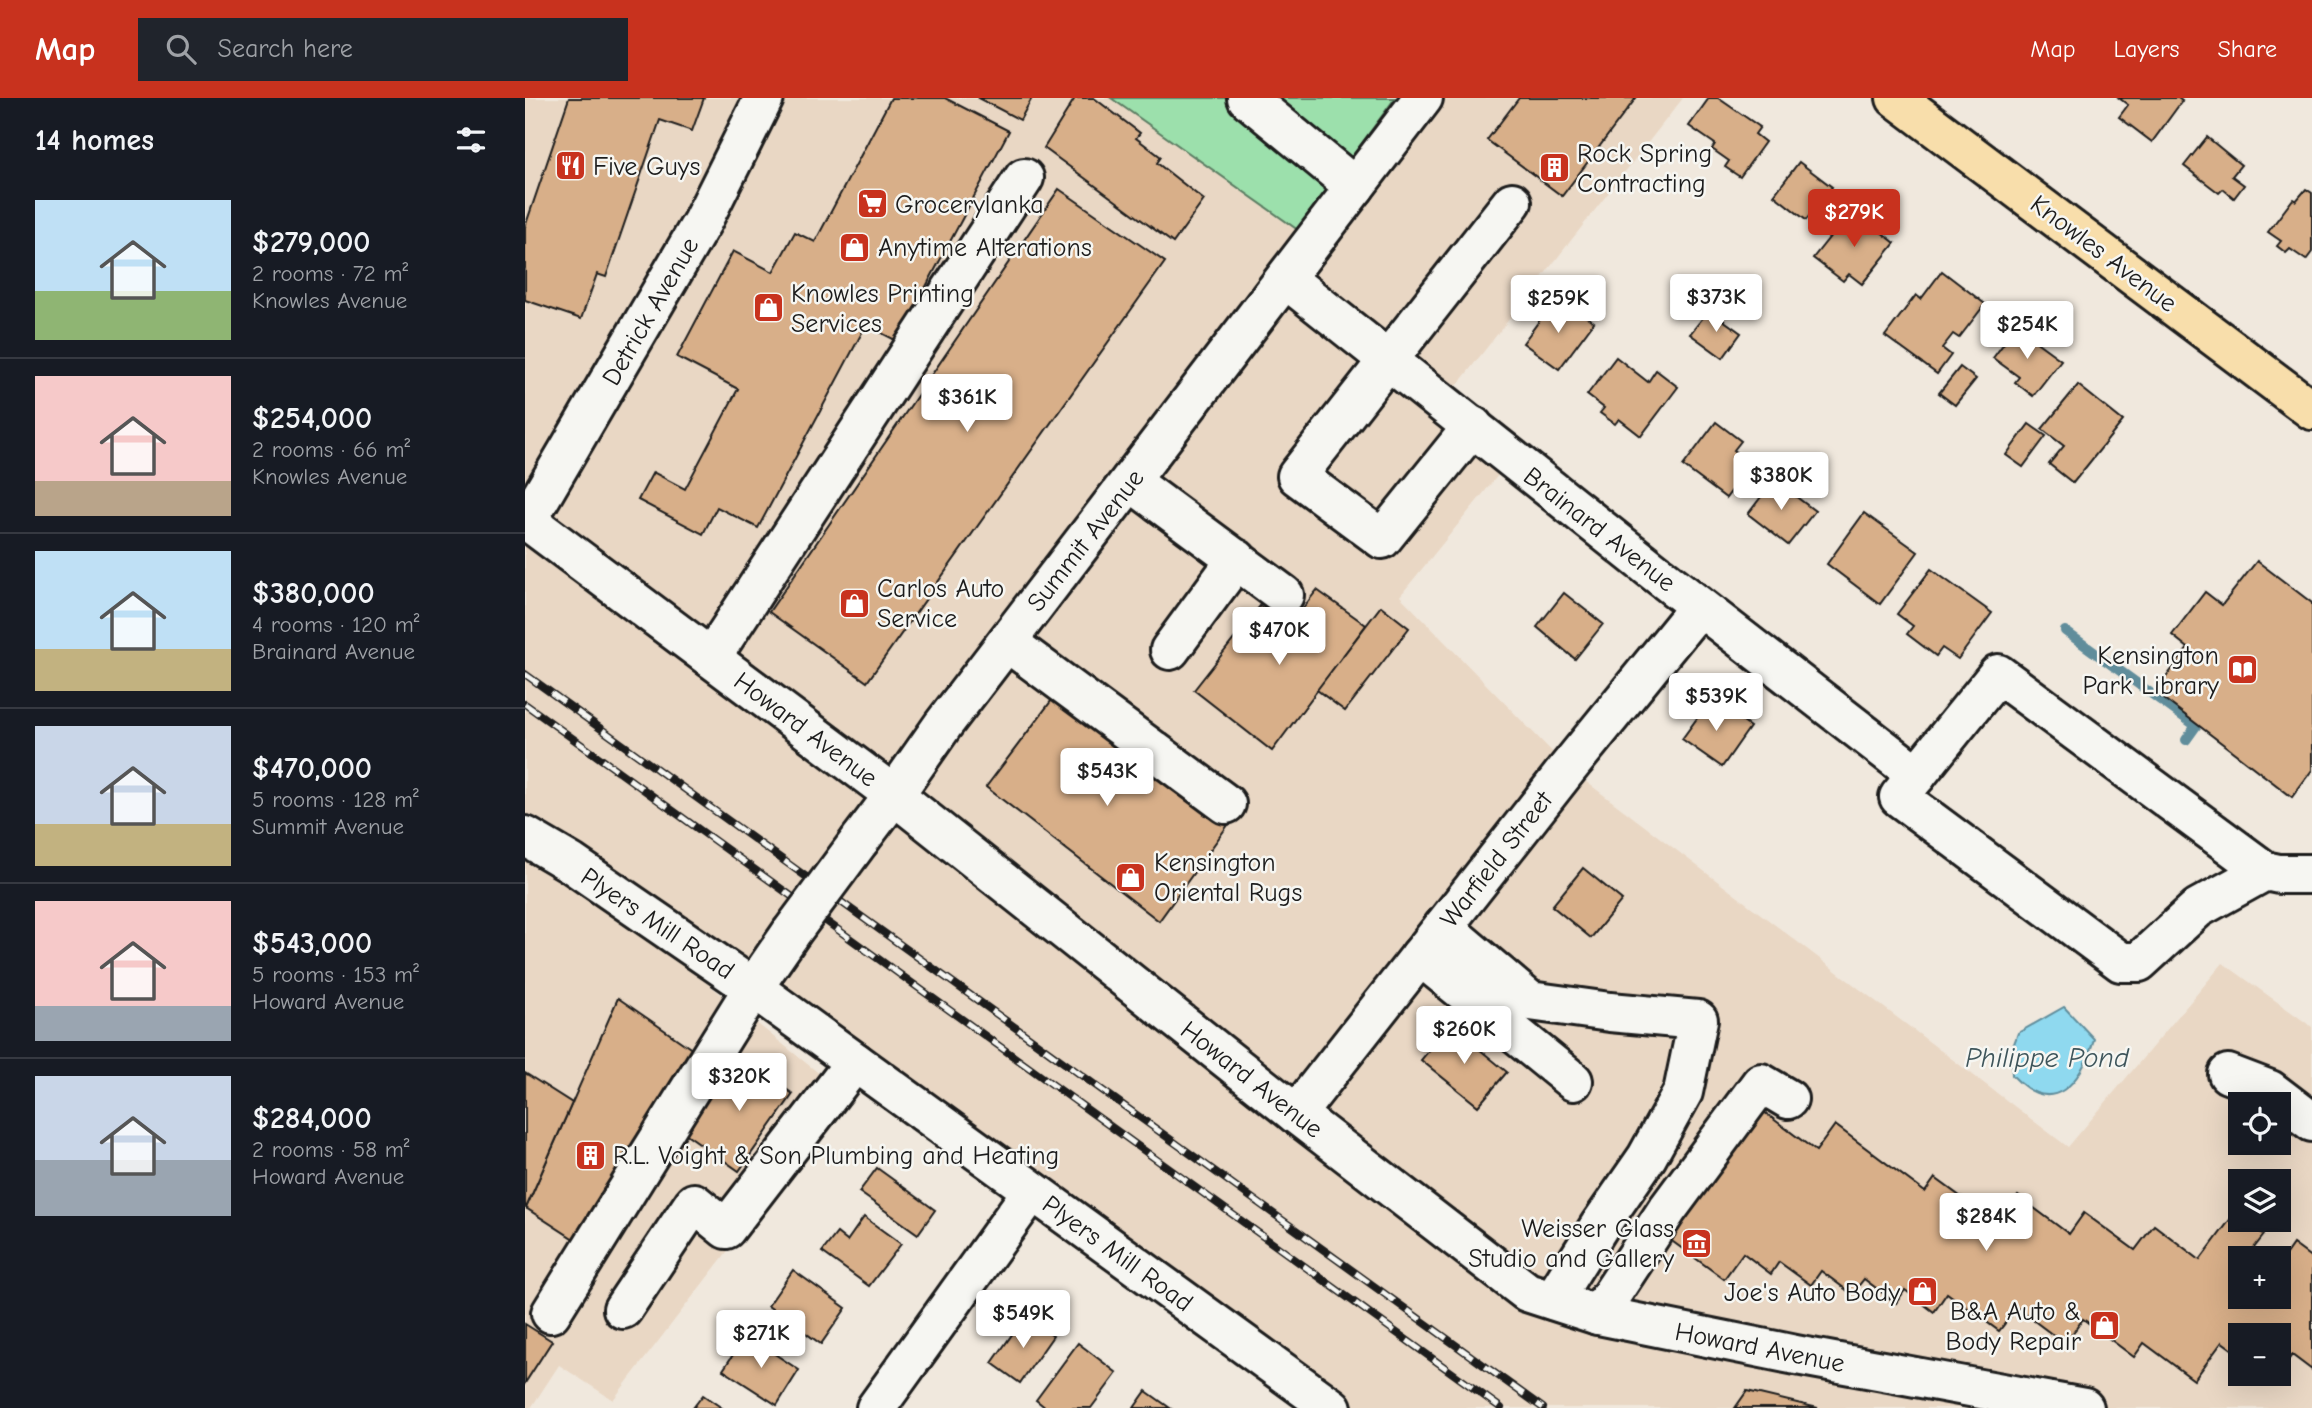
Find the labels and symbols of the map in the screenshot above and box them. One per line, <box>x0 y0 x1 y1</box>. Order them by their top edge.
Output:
place label: Rock Spring Contracting <box>1577 139 1712 199</box>
restaurant icon: Five Guys <box>553 149 587 183</box>
building icon: Rock Spring Contracting <box>1537 151 1571 185</box>
place label: Five Guys <box>593 152 700 182</box>
supermarket icon: Grocerylanka <box>855 187 889 221</box>
street label: Knowles Avenue <box>2024 189 2182 319</box>
place label: Grocerylanka <box>895 190 1044 220</box>
pin: $279K <box>1805 190 1903 249</box>
shop icon: Anytime Alterations <box>838 230 872 264</box>
street label: Detrick Avenue <box>596 232 705 391</box>
place label: Anytime Alterations <box>878 233 1092 263</box>
pin: $373K <box>1667 274 1765 334</box>
pin: $259K <box>1509 275 1607 335</box>
place label: Knowles Printing Services <box>791 279 974 339</box>
shop icon: Knowles Printing Services <box>751 291 785 325</box>
pin: $254K <box>1978 302 2076 361</box>
pin: $361K <box>918 374 1016 434</box>
pin: $380K <box>1732 452 1830 512</box>
street label: Brainard Avenue <box>1518 461 1681 598</box>
street label: Summit Avenue <box>1021 464 1151 618</box>
place label: Carlos Auto Service <box>877 574 1004 634</box>
shop icon: Carlos Auto Service <box>837 586 871 620</box>
pin: $470K <box>1230 608 1328 667</box>
place label: Kensington Park Library <box>2083 641 2219 701</box>
library icon: Kensington Park Library <box>2225 653 2259 687</box>
street label: Howard Avenue <box>728 666 883 794</box>
pin: $539K <box>1667 674 1765 733</box>
pin: $543K <box>1058 748 1156 808</box>
street label: Warfield Street <box>1434 785 1560 933</box>
place label: Kensington Oriental Rugs <box>1154 848 1302 908</box>
shop icon: Kensington Oriental Rugs <box>1114 860 1148 894</box>
street label: Plyers Mill Road <box>575 862 740 986</box>
pin: $260K <box>1415 1006 1513 1066</box>
street label: Howard Avenue <box>1174 1015 1328 1145</box>
water label: Philippe Pond <box>1965 1042 2130 1074</box>
pin: $320K <box>690 1054 788 1113</box>
building icon: R.L. Voight & Son Plumbing and Heating <box>573 1138 607 1172</box>
place label: R.L. Voight & Son Plumbing and Heating <box>613 1141 1059 1171</box>
street label: Plyers Mill Road <box>1036 1189 1198 1318</box>
pin: $284K <box>1937 1194 2035 1253</box>
place label: Weisser Glass Studio and Gallery <box>1468 1214 1674 1274</box>
museum icon: Weisser Glass Studio and Gallery <box>1680 1226 1714 1260</box>
shop icon: Joe's Auto Body <box>1906 1275 1940 1309</box>
place label: Joe's Auto Body <box>1724 1278 1900 1308</box>
pin: $549K <box>974 1290 1072 1350</box>
place label: B&A Auto & Body Repair <box>1945 1297 2082 1357</box>
shop icon: B&A Auto & Body Repair <box>2087 1309 2121 1343</box>
pin: $271K <box>712 1310 810 1370</box>
street label: Howard Avenue <box>1673 1317 1847 1379</box>

